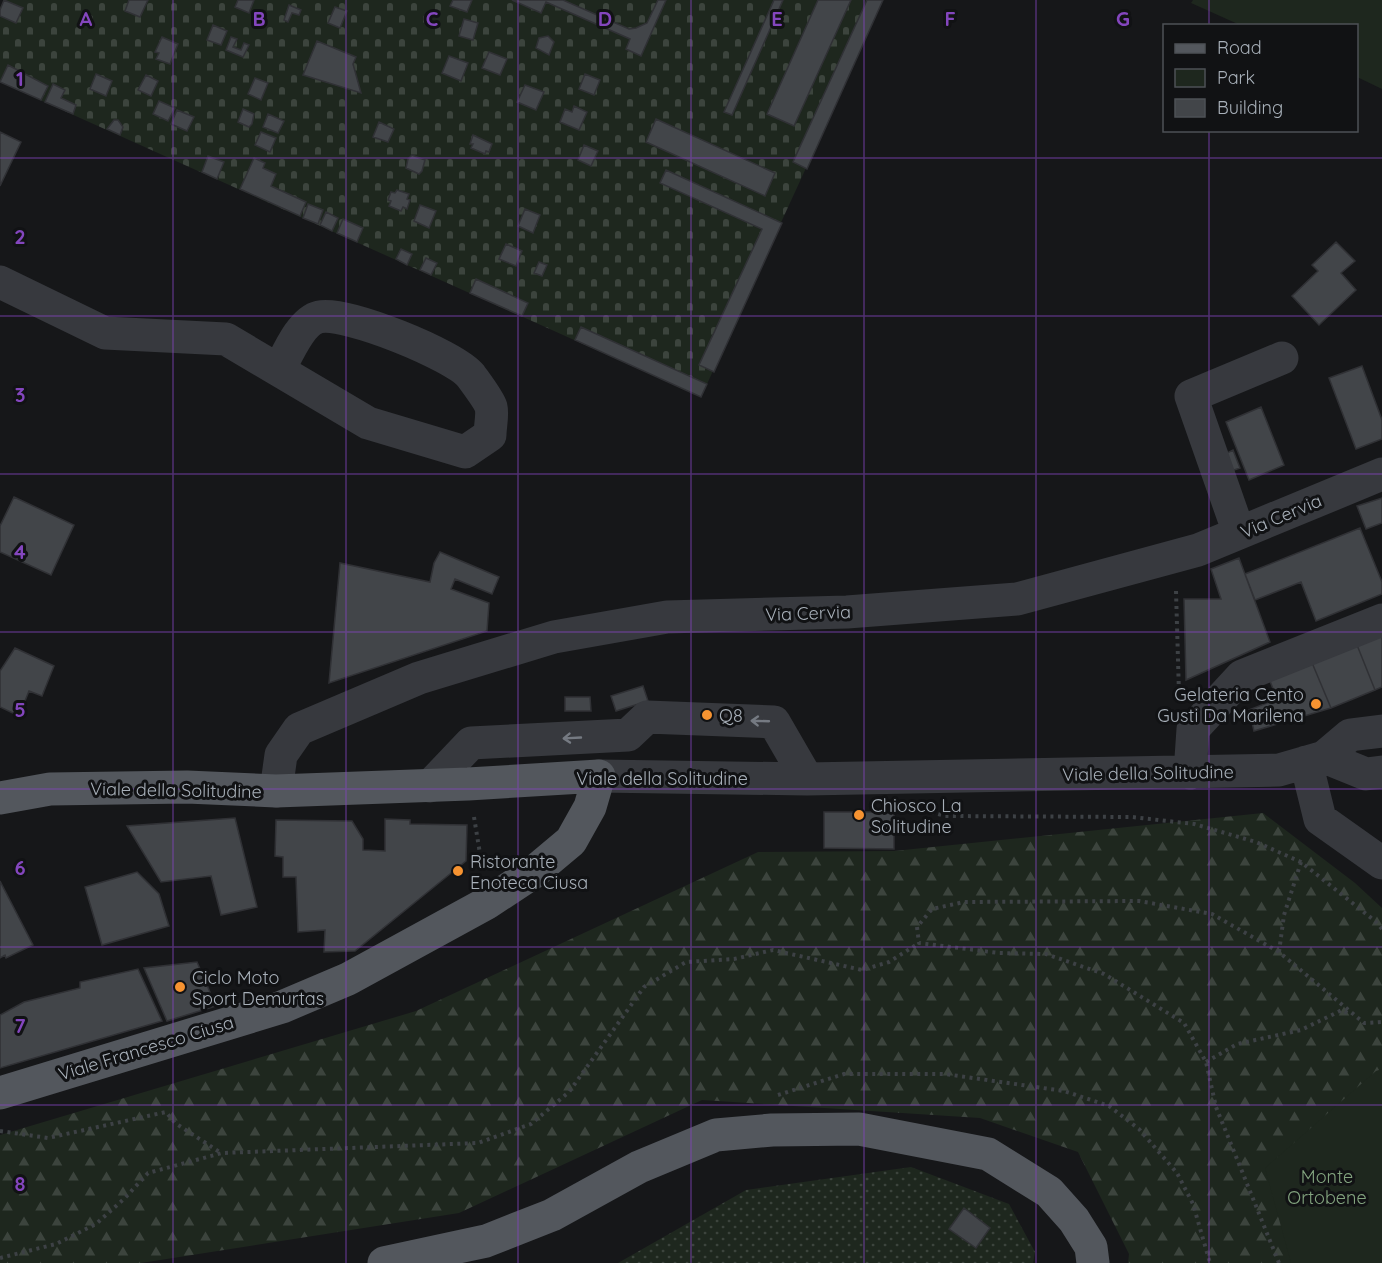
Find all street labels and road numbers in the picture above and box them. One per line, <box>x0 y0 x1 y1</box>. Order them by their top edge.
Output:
street label: Via Cervia <box>1237 489 1325 543</box>
street label: Via Cervia <box>765 600 851 626</box>
street label: Viale della Solitudine <box>1062 760 1234 786</box>
street label: Viale della Solitudine <box>576 767 748 790</box>
street label: Viale della Solitudine <box>90 777 262 803</box>
street label: Viale Francesco Ciusa <box>56 1010 236 1086</box>

